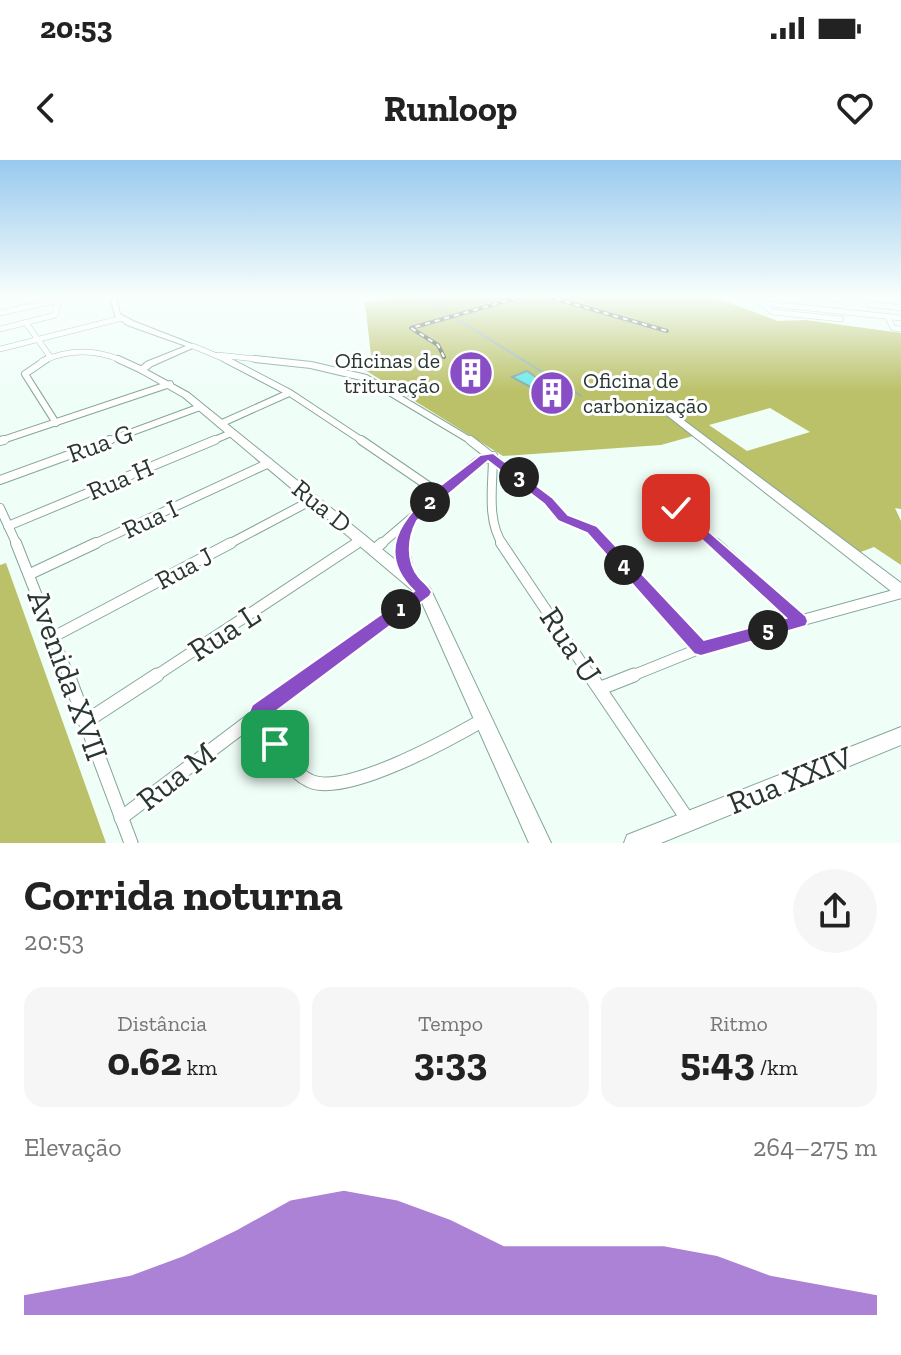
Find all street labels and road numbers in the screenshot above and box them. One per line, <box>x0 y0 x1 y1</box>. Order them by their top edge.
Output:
street label: Rua G <box>63 416 137 470</box>
street label: Rua H <box>82 451 158 507</box>
street label: Rua D <box>286 472 358 540</box>
street label: Rua I <box>117 492 183 546</box>
street label: Rua J <box>150 540 218 596</box>
street label: Avenida XVII <box>20 584 116 766</box>
street label: Rua L <box>181 595 267 669</box>
street label: Rua U <box>532 600 610 690</box>
street label: Rua M <box>129 734 223 818</box>
street label: Rua XXIV <box>722 738 858 822</box>

